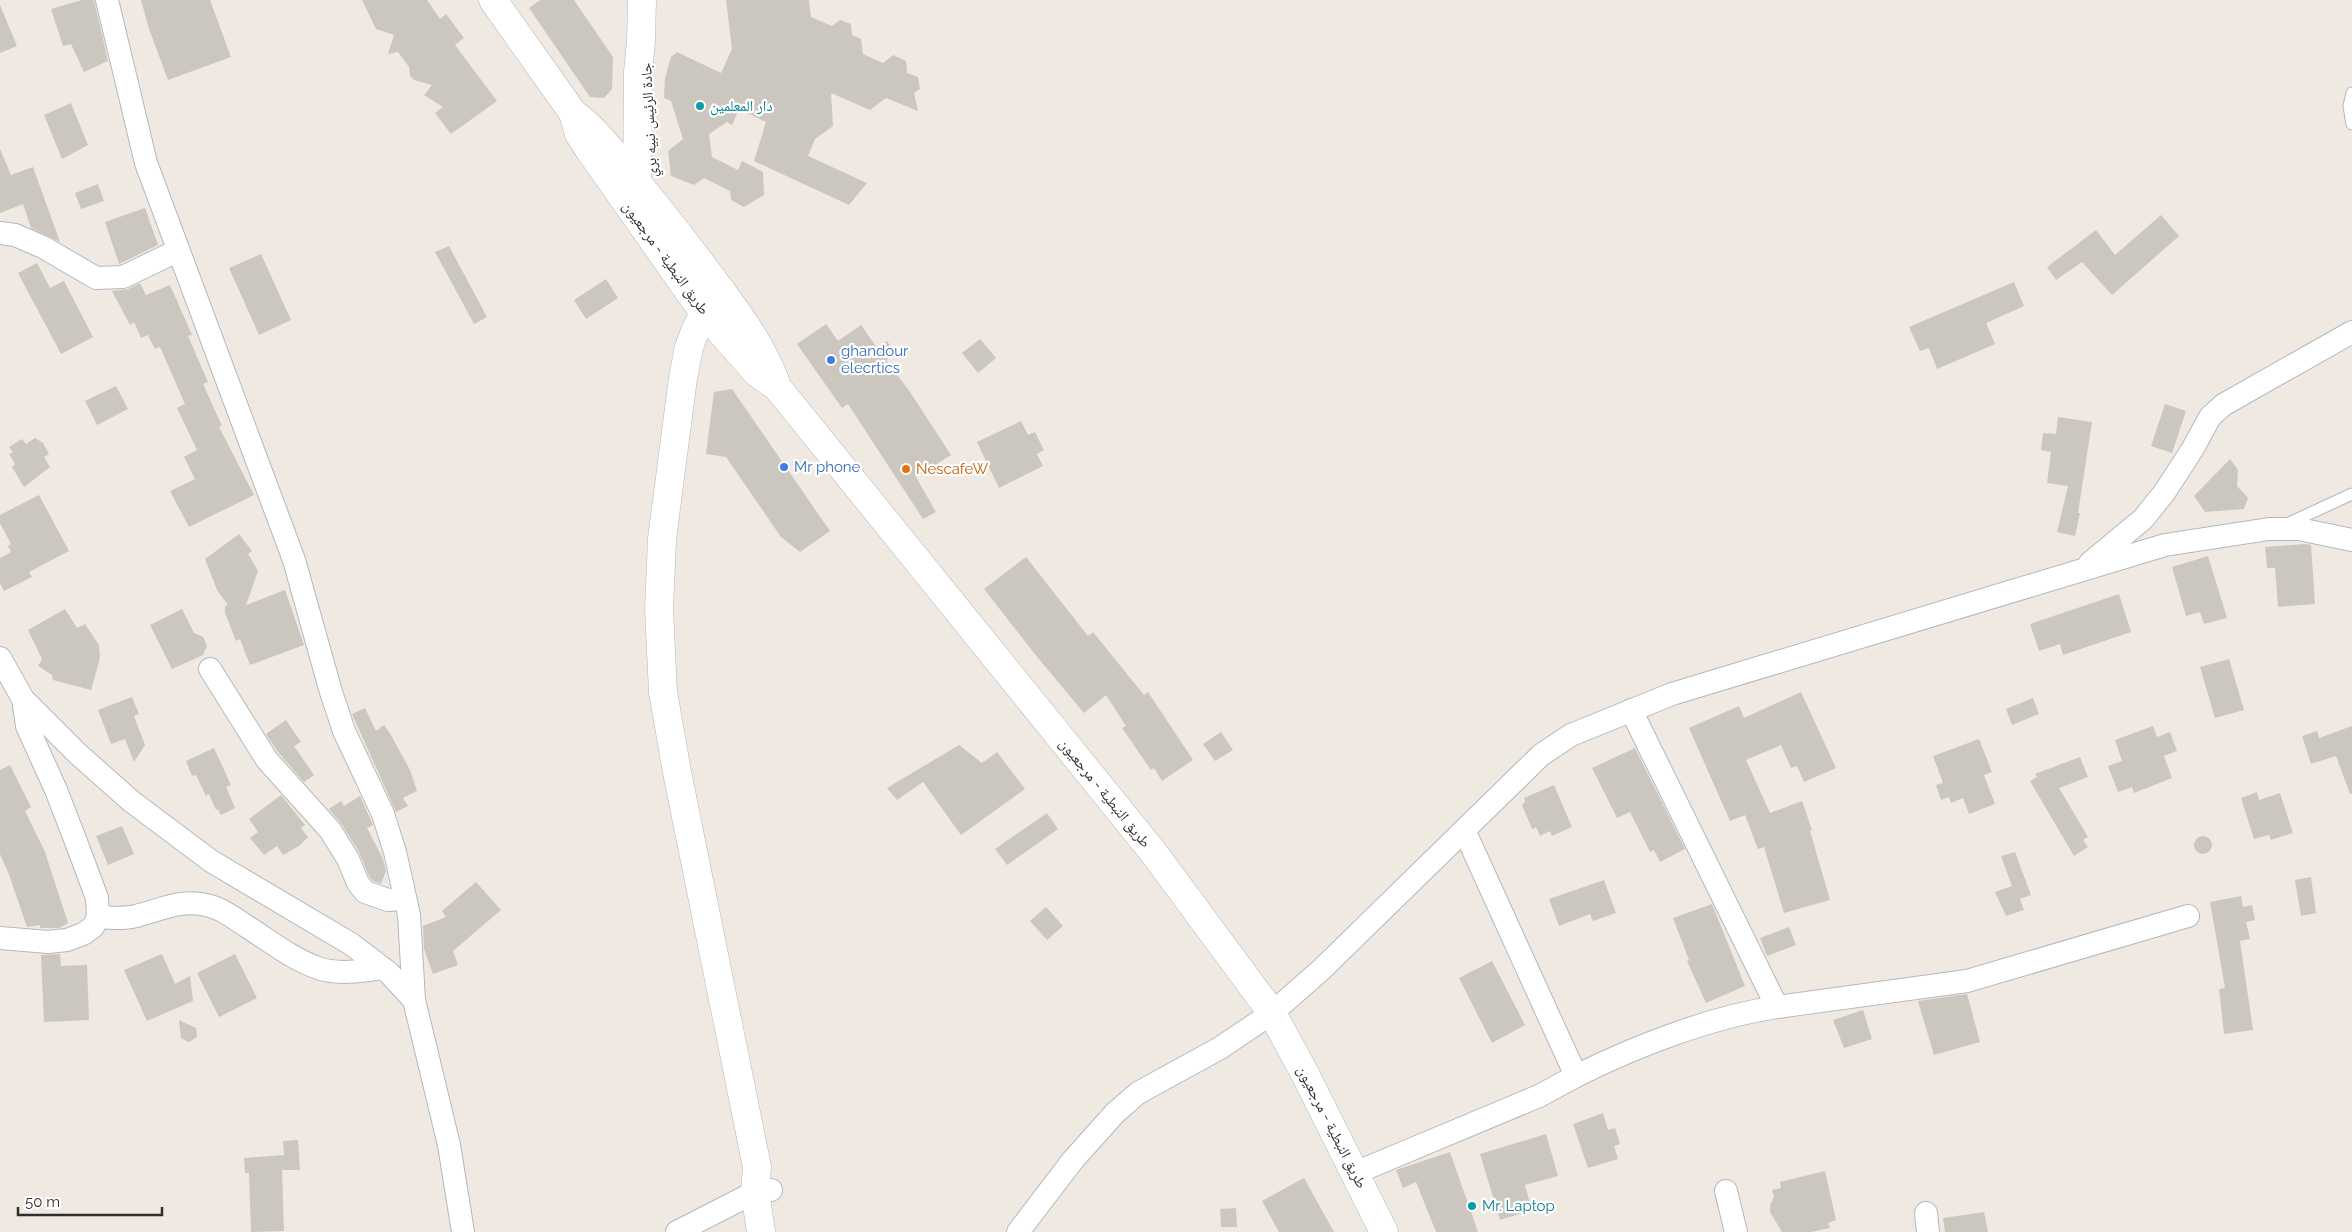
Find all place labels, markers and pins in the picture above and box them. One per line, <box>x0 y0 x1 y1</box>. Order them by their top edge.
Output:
place label: دار المعلمين <box>710 97 773 116</box>
marker: دار المعلمين <box>694 100 706 112</box>
place label: ghandour elecrtics <box>841 342 909 377</box>
marker: ghandour elecrtics <box>825 354 837 366</box>
place label: Mr phone <box>794 458 861 476</box>
place label: NescafeW <box>916 460 989 478</box>
marker: Mr phone <box>778 461 790 473</box>
marker: NescafeW <box>900 463 912 475</box>
place label: Mr. Laptop <box>1482 1197 1555 1215</box>
marker: Mr. Laptop <box>1466 1200 1478 1212</box>

